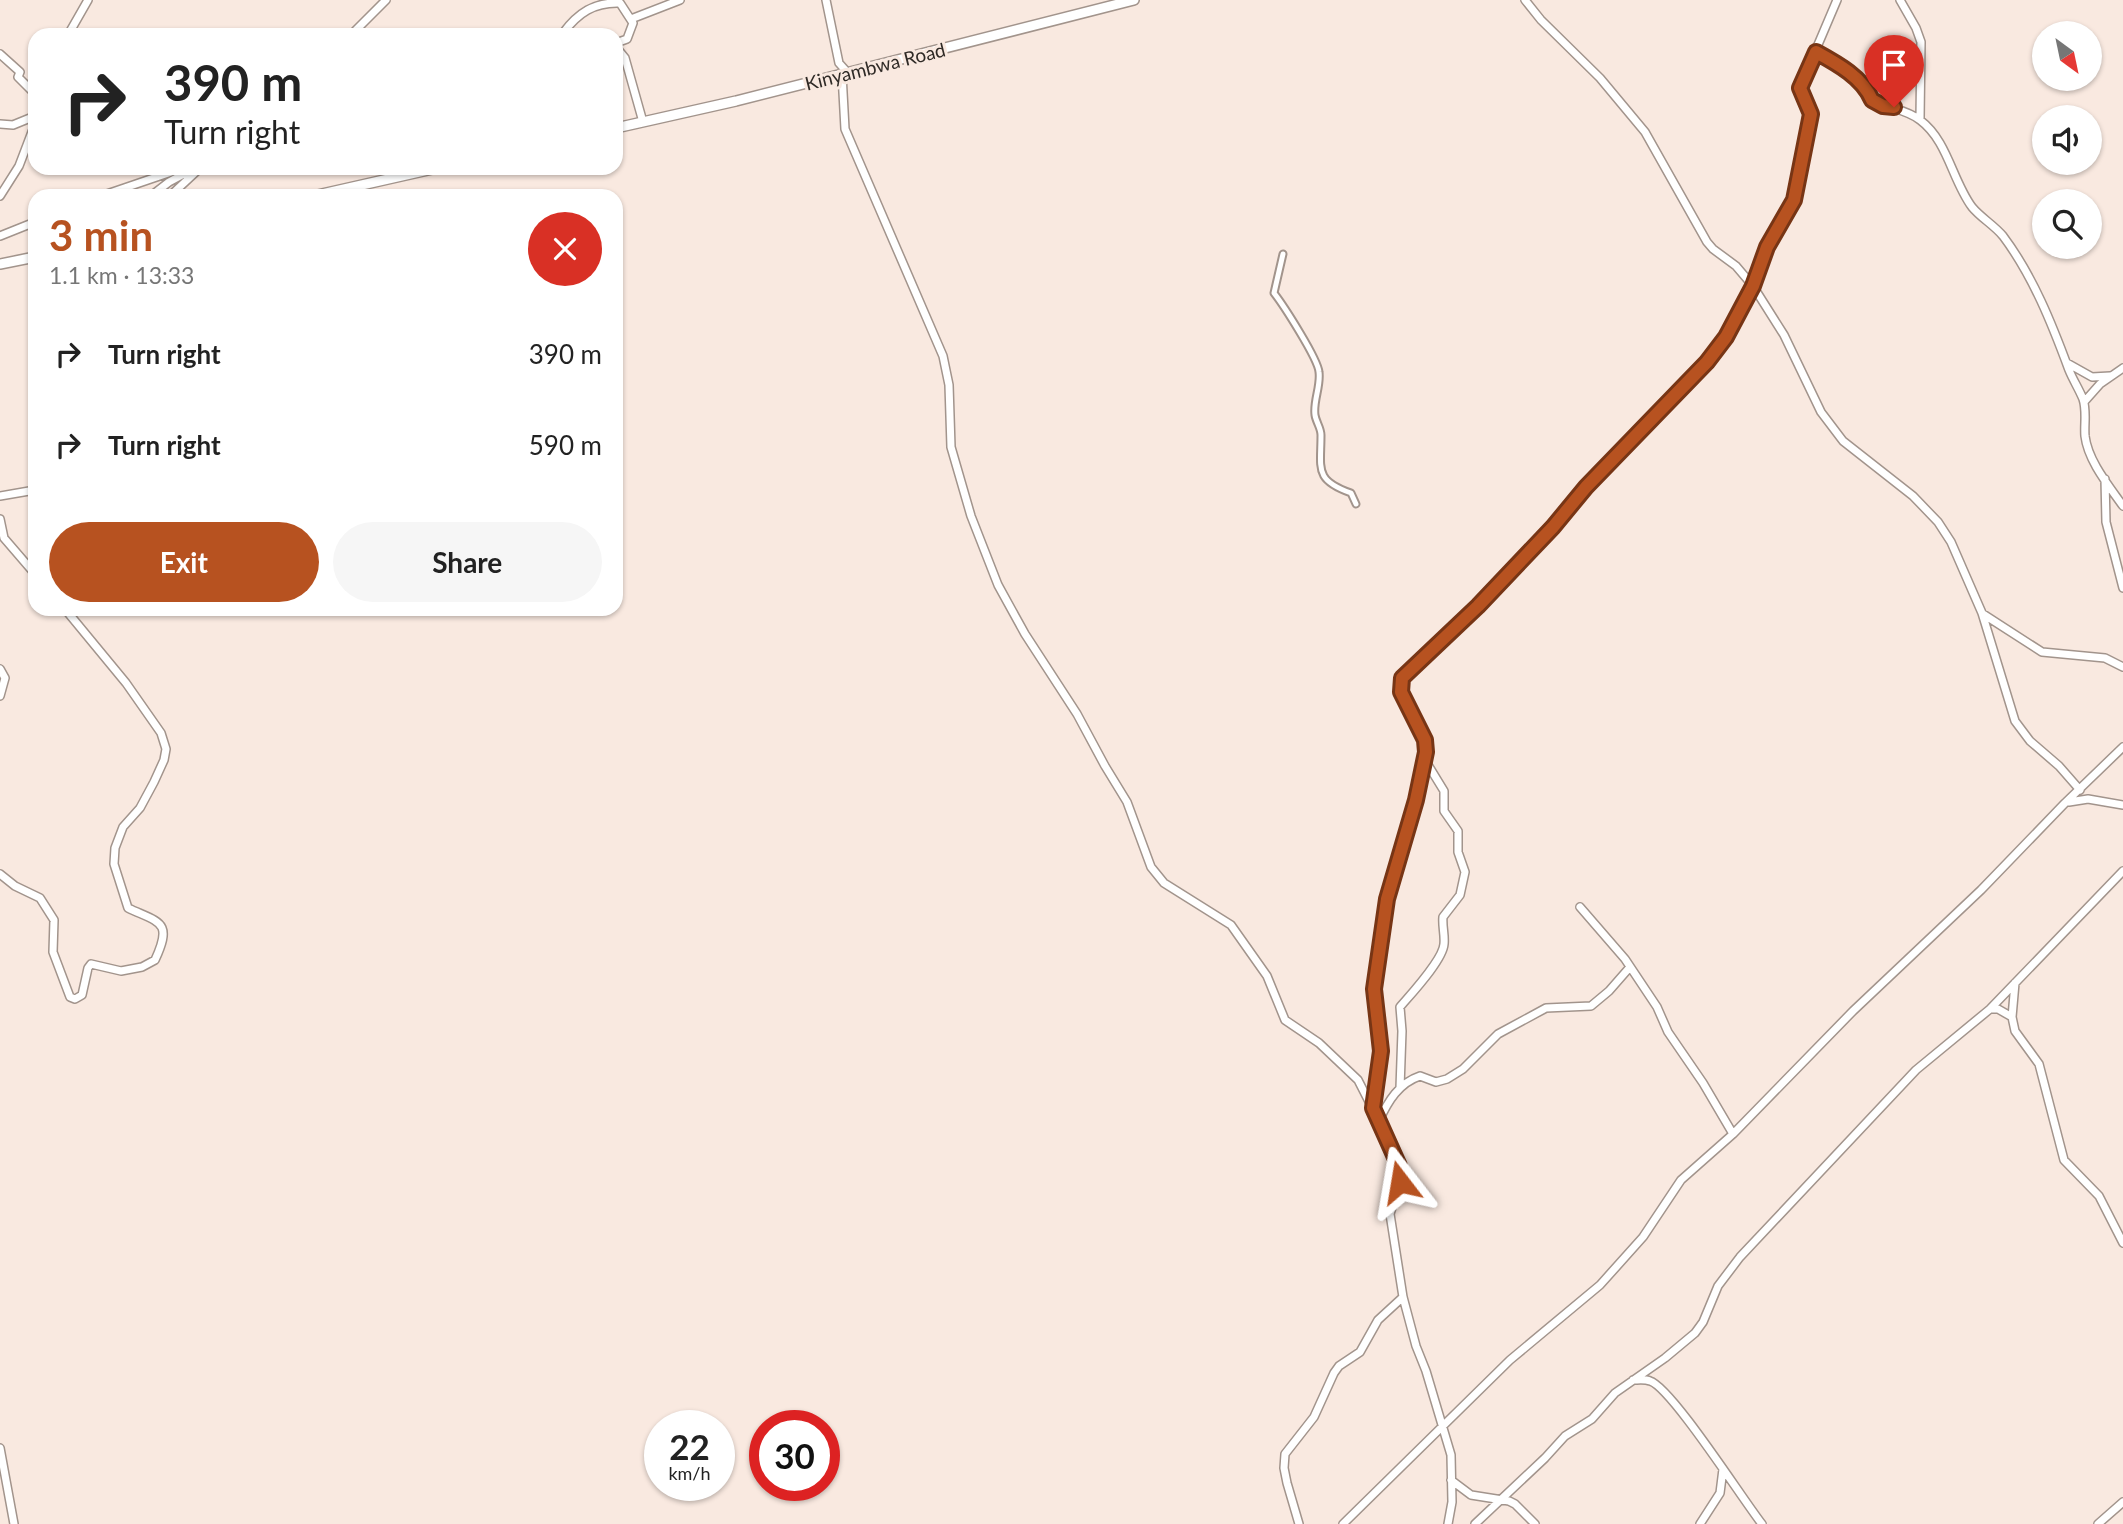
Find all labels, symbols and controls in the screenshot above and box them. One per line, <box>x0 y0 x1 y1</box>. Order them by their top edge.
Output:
north arrow <box>2032 21 2102 91</box>
map controls <box>2032 21 2102 259</box>
pin <box>1864 35 1924 107</box>
street label: Kinyambwa Road <box>802 37 948 95</box>
icon: arrive <box>1875 46 1913 84</box>
text: 390 m <box>164 53 302 111</box>
icon: right <box>49 56 140 147</box>
button: sound <box>2032 105 2102 175</box>
text: Turn right <box>164 112 300 151</box>
button: search <box>2032 189 2102 259</box>
text: 3 min <box>49 210 153 260</box>
button: close <box>528 212 602 286</box>
text: 1.1 km · 13:33 <box>49 261 194 289</box>
icon: right <box>49 335 87 373</box>
text: Turn right <box>108 338 221 370</box>
text: 390 m <box>529 338 602 370</box>
icon: right <box>49 426 87 464</box>
text: Turn right <box>108 429 221 461</box>
text: 590 m <box>529 429 602 461</box>
button: Exit <box>49 522 319 602</box>
button: Share <box>333 522 602 602</box>
position arrow <box>1363 1145 1437 1219</box>
speed limit sign: 30 <box>749 1410 840 1501</box>
text: 22 <box>669 1425 710 1467</box>
text: km/h <box>668 1462 711 1484</box>

